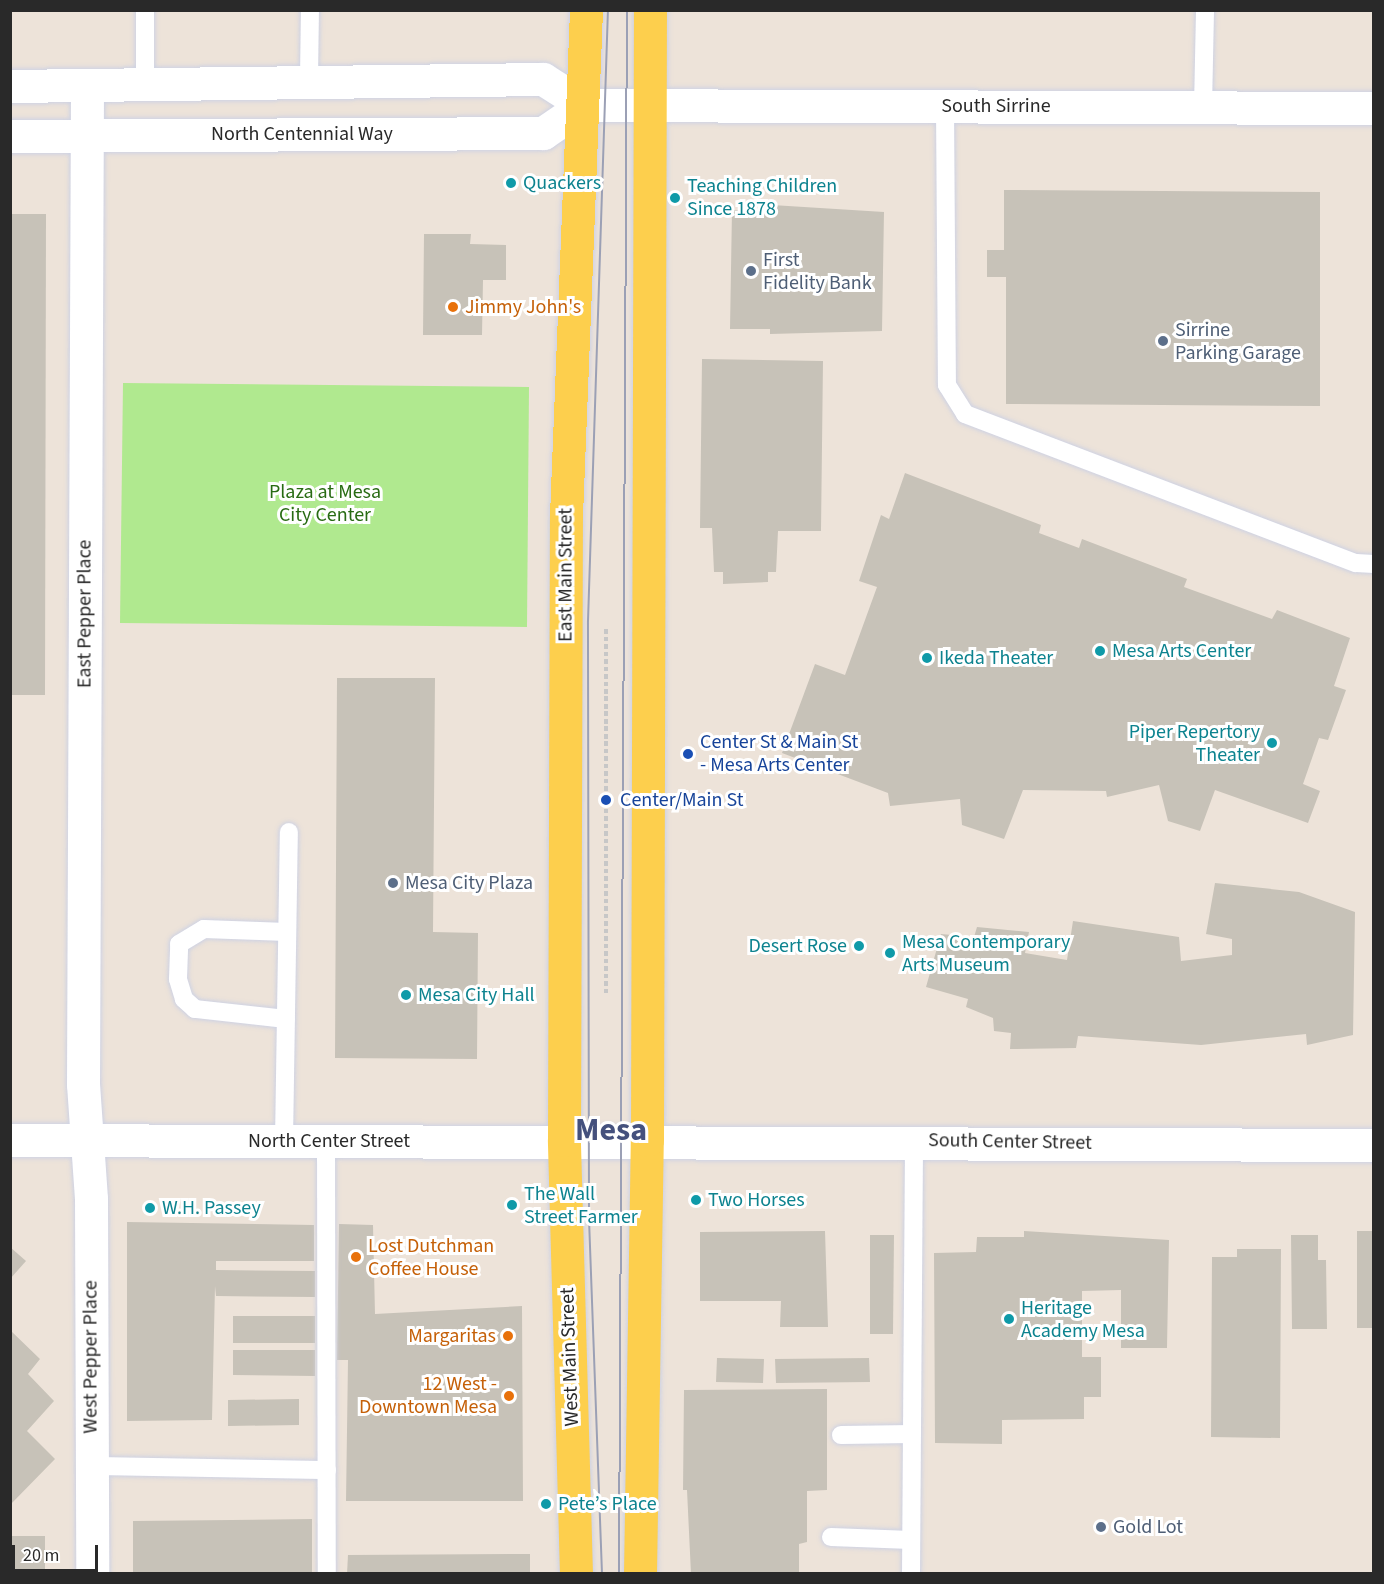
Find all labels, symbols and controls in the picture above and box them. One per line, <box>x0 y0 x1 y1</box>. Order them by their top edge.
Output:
street label: South Sirrine <box>941 94 1051 118</box>
street label: North Centennial Way <box>211 122 393 146</box>
place label: Quackers <box>523 171 601 195</box>
place label: Teaching Children Since 1878 <box>687 174 837 221</box>
marker: Quackers <box>504 176 518 190</box>
marker: Teaching Children Since 1878 <box>668 191 682 205</box>
place label: First Fidelity Bank <box>763 248 872 295</box>
marker: First Fidelity Bank <box>744 264 758 278</box>
place label: Jimmy John's <box>465 295 581 319</box>
marker: Jimmy John's <box>446 300 460 314</box>
place label: Sirrine Parking Garage <box>1175 318 1301 365</box>
marker: Sirrine Parking Garage <box>1156 334 1170 348</box>
park label: Plaza at Mesa City Center <box>269 481 381 528</box>
street label: East Main Street <box>554 508 578 642</box>
street label: East Pepper Place <box>73 540 97 688</box>
place label: Mesa Arts Center <box>1112 639 1251 663</box>
marker: Mesa Arts Center <box>1093 644 1107 658</box>
place label: Ikeda Theater <box>939 646 1053 670</box>
marker: Ikeda Theater <box>920 651 934 665</box>
place label: Piper Repertory Theater <box>1129 720 1260 767</box>
place label: Center St & Main St - Mesa Arts Center <box>700 730 858 777</box>
marker: Piper Repertory Theater <box>1265 736 1279 750</box>
marker: Center St & Main St - Mesa Arts Center <box>681 747 695 761</box>
place label: Center/Main St <box>620 788 743 812</box>
marker: Center/Main St <box>597 791 615 809</box>
place label: Mesa City Plaza <box>405 871 533 895</box>
marker: Mesa City Plaza <box>386 876 400 890</box>
place label: Mesa Contemporary Arts Museum <box>902 930 1070 977</box>
place label: Desert Rose <box>749 934 847 958</box>
marker: Desert Rose <box>852 939 866 953</box>
marker: Mesa Contemporary Arts Museum <box>883 946 897 960</box>
place label: Mesa City Hall <box>418 983 535 1007</box>
marker: Mesa City Hall <box>399 988 413 1002</box>
district label: Mesa <box>575 1111 647 1149</box>
street label: North Center Street <box>248 1129 410 1153</box>
street label: South Center Street <box>928 1129 1092 1155</box>
place label: The Wall Street Farmer <box>524 1182 638 1229</box>
place label: Two Horses <box>708 1188 805 1212</box>
marker: Two Horses <box>689 1193 703 1207</box>
place label: W.H. Passey <box>162 1196 261 1220</box>
marker: The Wall Street Farmer <box>505 1198 519 1212</box>
marker: W.H. Passey <box>143 1201 157 1215</box>
place label: Lost Dutchman Coffee House <box>368 1234 494 1281</box>
marker: Lost Dutchman Coffee House <box>349 1250 363 1264</box>
street label: West Pepper Place <box>79 1280 103 1434</box>
street label: West Main Street <box>556 1287 584 1427</box>
place label: Heritage Academy Mesa <box>1021 1296 1145 1343</box>
marker: Heritage Academy Mesa <box>1002 1312 1016 1326</box>
place label: Margaritas <box>408 1324 496 1348</box>
marker: Margaritas <box>501 1329 515 1343</box>
place label: 12 West - Downtown Mesa <box>359 1372 497 1419</box>
marker: 12 West - Downtown Mesa <box>502 1389 516 1403</box>
place label: Pete’s Place <box>558 1492 657 1516</box>
marker: Pete’s Place <box>539 1497 553 1511</box>
place label: Gold Lot <box>1113 1515 1183 1539</box>
marker: Gold Lot <box>1094 1520 1108 1534</box>
scale bar <box>15 1533 100 1571</box>
text: 20 m <box>23 1543 59 1568</box>

